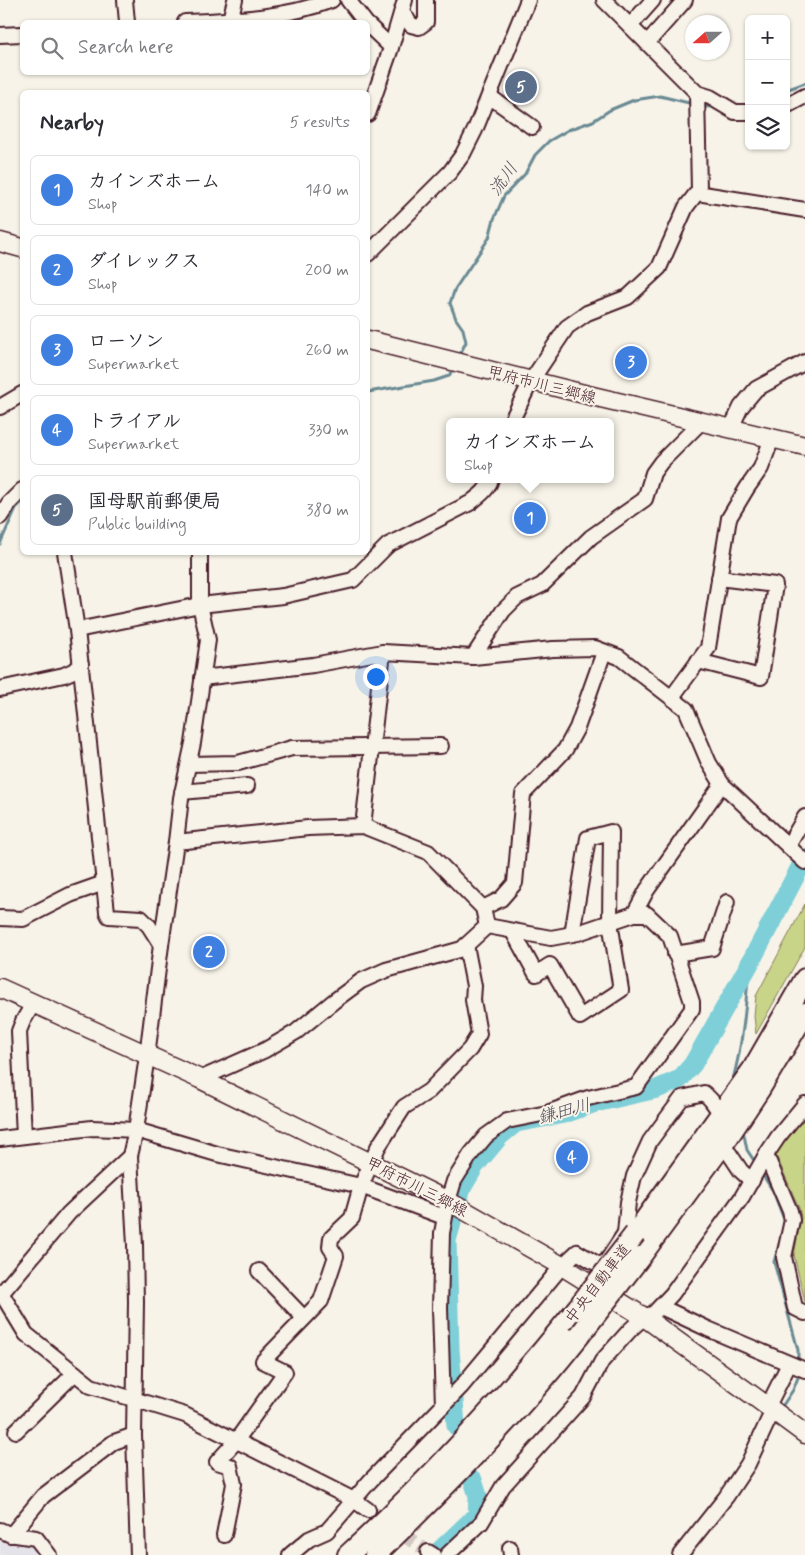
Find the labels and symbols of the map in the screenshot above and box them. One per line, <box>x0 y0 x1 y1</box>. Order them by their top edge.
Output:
north arrow <box>685 15 730 60</box>
pin: 5 <box>505 68 537 106</box>
water label: 流川 <box>484 158 524 201</box>
pin: 3 <box>615 343 647 381</box>
street label: 甲府市川三郷線 <box>485 362 599 409</box>
pin: 1 <box>514 499 546 537</box>
your location <box>363 664 389 690</box>
pin: 2 <box>193 933 225 971</box>
water label: 鎌田川 <box>535 1093 593 1131</box>
pin: 4 <box>556 1138 588 1176</box>
street label: 甲府市川三郷線 <box>362 1153 471 1222</box>
street label: 中央自動車道 <box>560 1240 636 1328</box>

